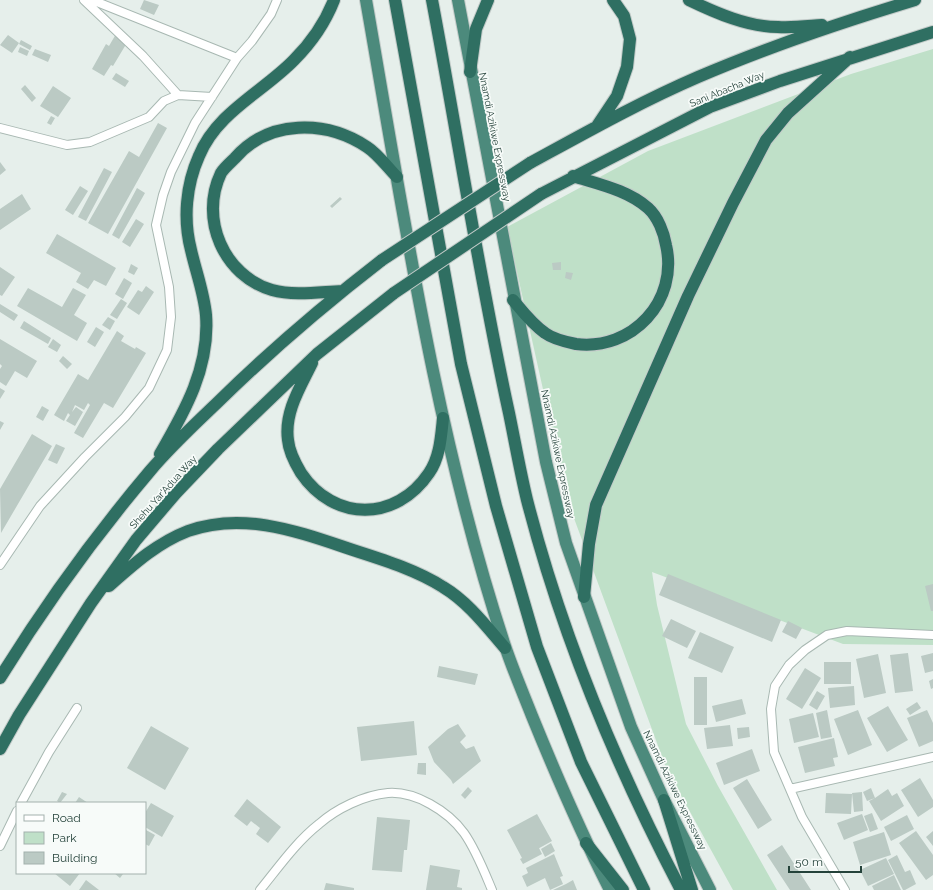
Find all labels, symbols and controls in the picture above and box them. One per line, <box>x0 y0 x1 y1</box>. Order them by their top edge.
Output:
street label: Sani Abacha Way <box>688 69 767 109</box>
street label: Nnamdi Azikiwe Expressway <box>477 71 513 203</box>
street label: Nnamdi Azikiwe Expressway <box>539 389 577 520</box>
street label: Shehu Yar'Adua Way <box>127 453 199 531</box>
street label: Nnamdi Azikiwe Expressway <box>641 729 709 852</box>
legend <box>16 802 146 874</box>
text: Road <box>52 811 81 825</box>
text: Park <box>52 831 77 845</box>
scale bar <box>789 848 861 874</box>
text: Building <box>52 851 98 865</box>
text: 50 m <box>795 855 823 869</box>

